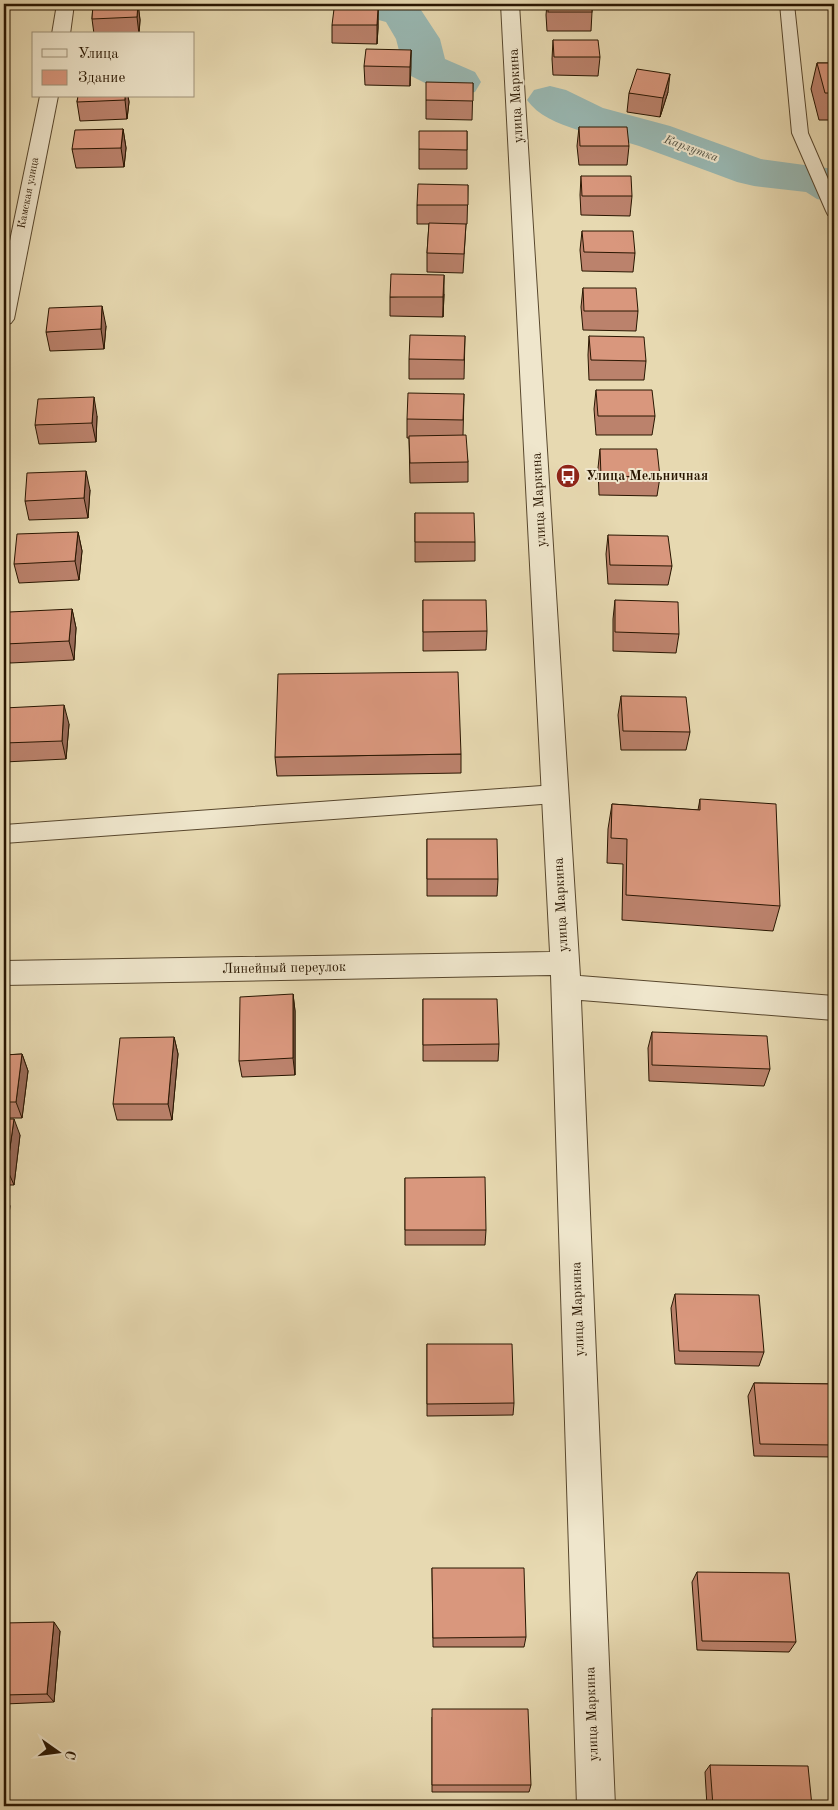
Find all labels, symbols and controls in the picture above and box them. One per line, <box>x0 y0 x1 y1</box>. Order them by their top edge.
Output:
legend <box>32 32 195 98</box>
text: Улица <box>78 47 119 62</box>
street label: улица Маркина <box>507 48 525 144</box>
text: Здание <box>78 71 125 86</box>
water label: Карлутка <box>661 133 720 164</box>
street label: Камская улица <box>17 156 41 230</box>
street label: улица Маркина <box>530 452 548 548</box>
bus stop icon: Улица Мельничная <box>555 463 581 489</box>
place label: Улица Мельничная <box>586 469 708 483</box>
street label: улица Маркина <box>552 857 570 953</box>
street label: Линейный переулок <box>222 960 346 976</box>
street label: улица Маркина <box>569 1261 587 1357</box>
street label: улица Маркина <box>583 1666 601 1762</box>
north arrow <box>32 1728 82 1778</box>
text: С <box>62 1749 78 1761</box>

